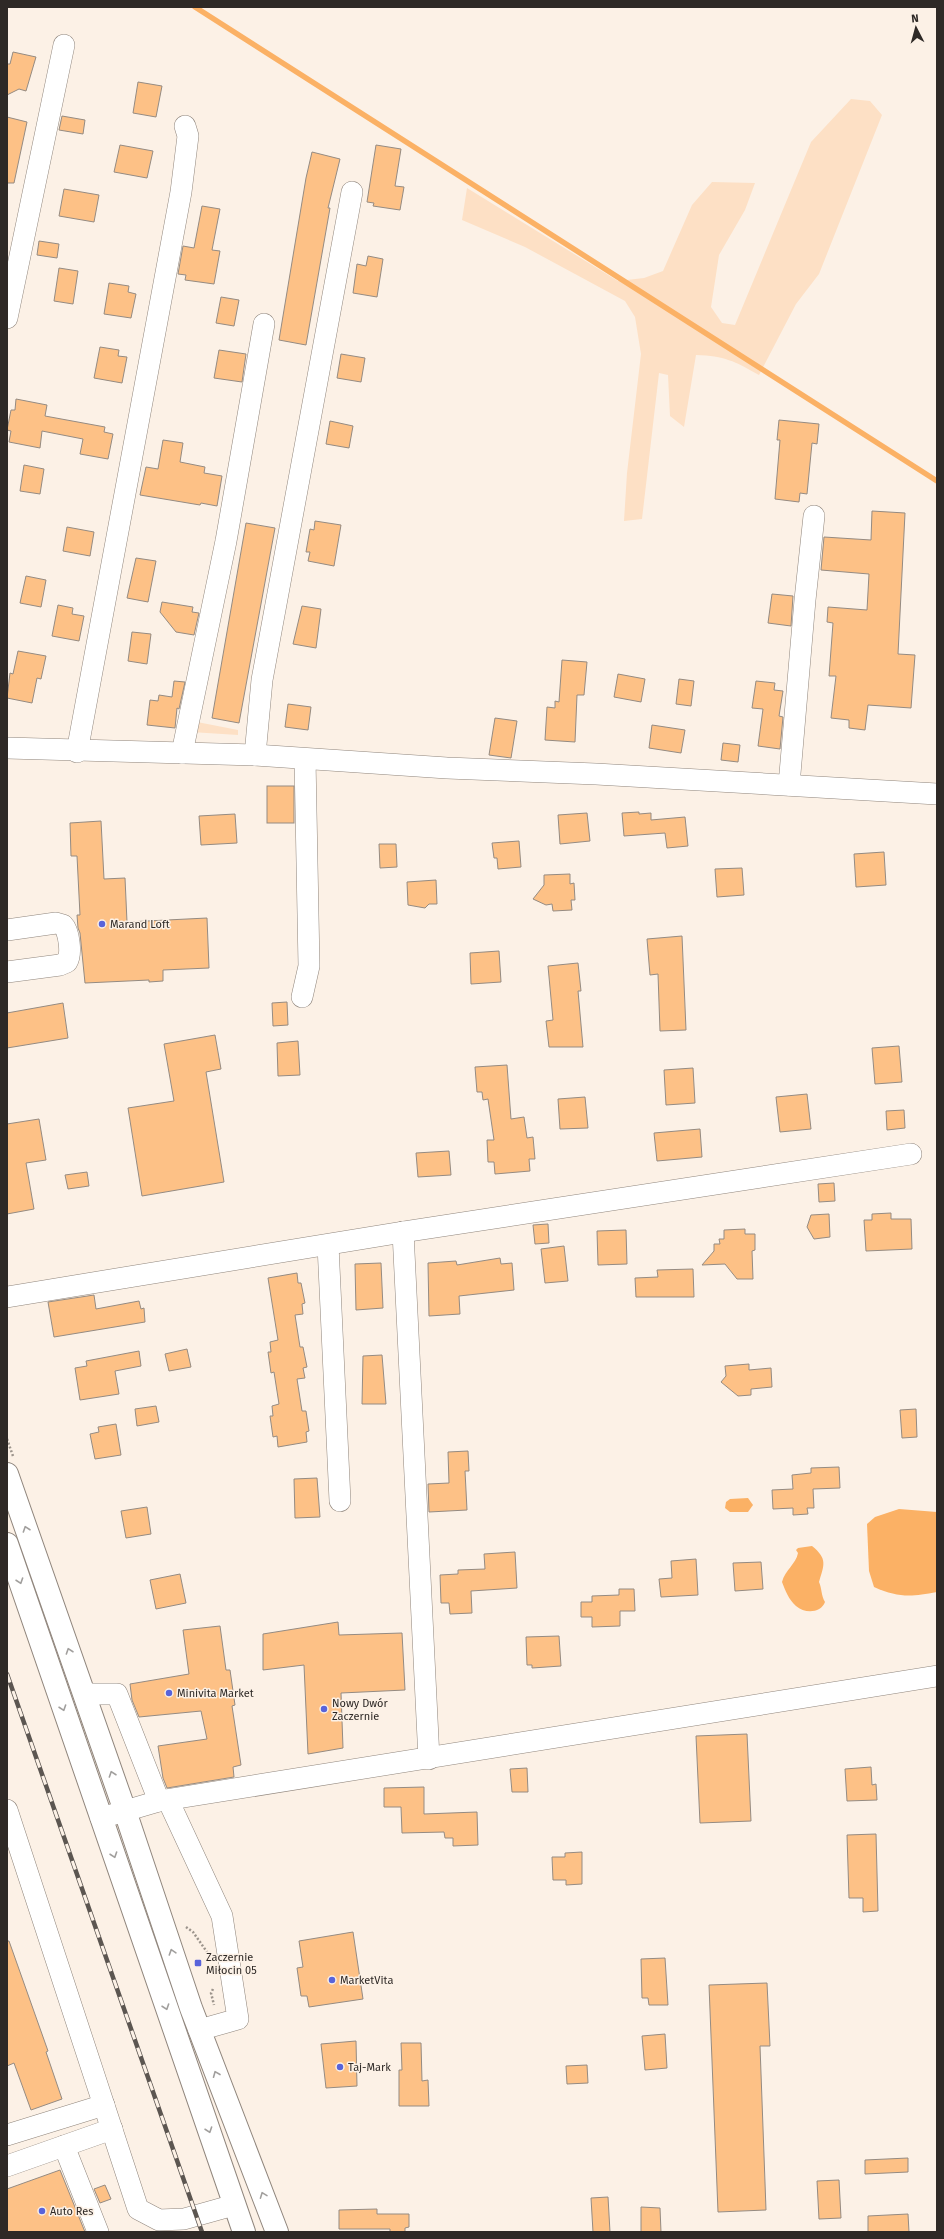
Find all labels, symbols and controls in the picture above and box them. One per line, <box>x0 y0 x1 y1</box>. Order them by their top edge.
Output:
north arrow <box>896 8 936 48</box>
text: N <box>911 12 919 25</box>
place label: Marand Loft <box>110 918 170 931</box>
marker: Marand Loft <box>97 919 107 929</box>
one-way arrow <box>22 1525 31 1532</box>
one-way arrow <box>15 1577 23 1584</box>
one-way arrow <box>65 1648 74 1655</box>
place label: Minivita Market <box>177 1687 254 1700</box>
marker: Minivita Market <box>164 1688 174 1698</box>
place label: Nowy Dwór Zaczernie <box>332 1697 389 1723</box>
one-way arrow <box>59 1704 67 1711</box>
marker: Nowy Dwór Zaczernie <box>319 1704 329 1714</box>
one-way arrow <box>108 1770 117 1777</box>
one-way arrow <box>109 1851 118 1858</box>
one-way arrow <box>168 1949 177 1956</box>
place label: Zaczernie Miłocin 05 <box>206 1951 257 1977</box>
marker: Zaczernie Miłocin 05 <box>193 1958 203 1968</box>
place label: MarketVita <box>340 1974 393 1987</box>
marker: MarketVita <box>327 1975 337 1985</box>
one-way arrow <box>162 2004 170 2011</box>
place label: Taj-Mark <box>348 2061 391 2074</box>
marker: Taj-Mark <box>335 2062 345 2072</box>
one-way arrow <box>212 2071 220 2078</box>
one-way arrow <box>204 2127 212 2134</box>
one-way arrow <box>260 2192 268 2199</box>
place label: Auto Res <box>50 2205 93 2218</box>
marker: Auto Res <box>37 2206 47 2216</box>

